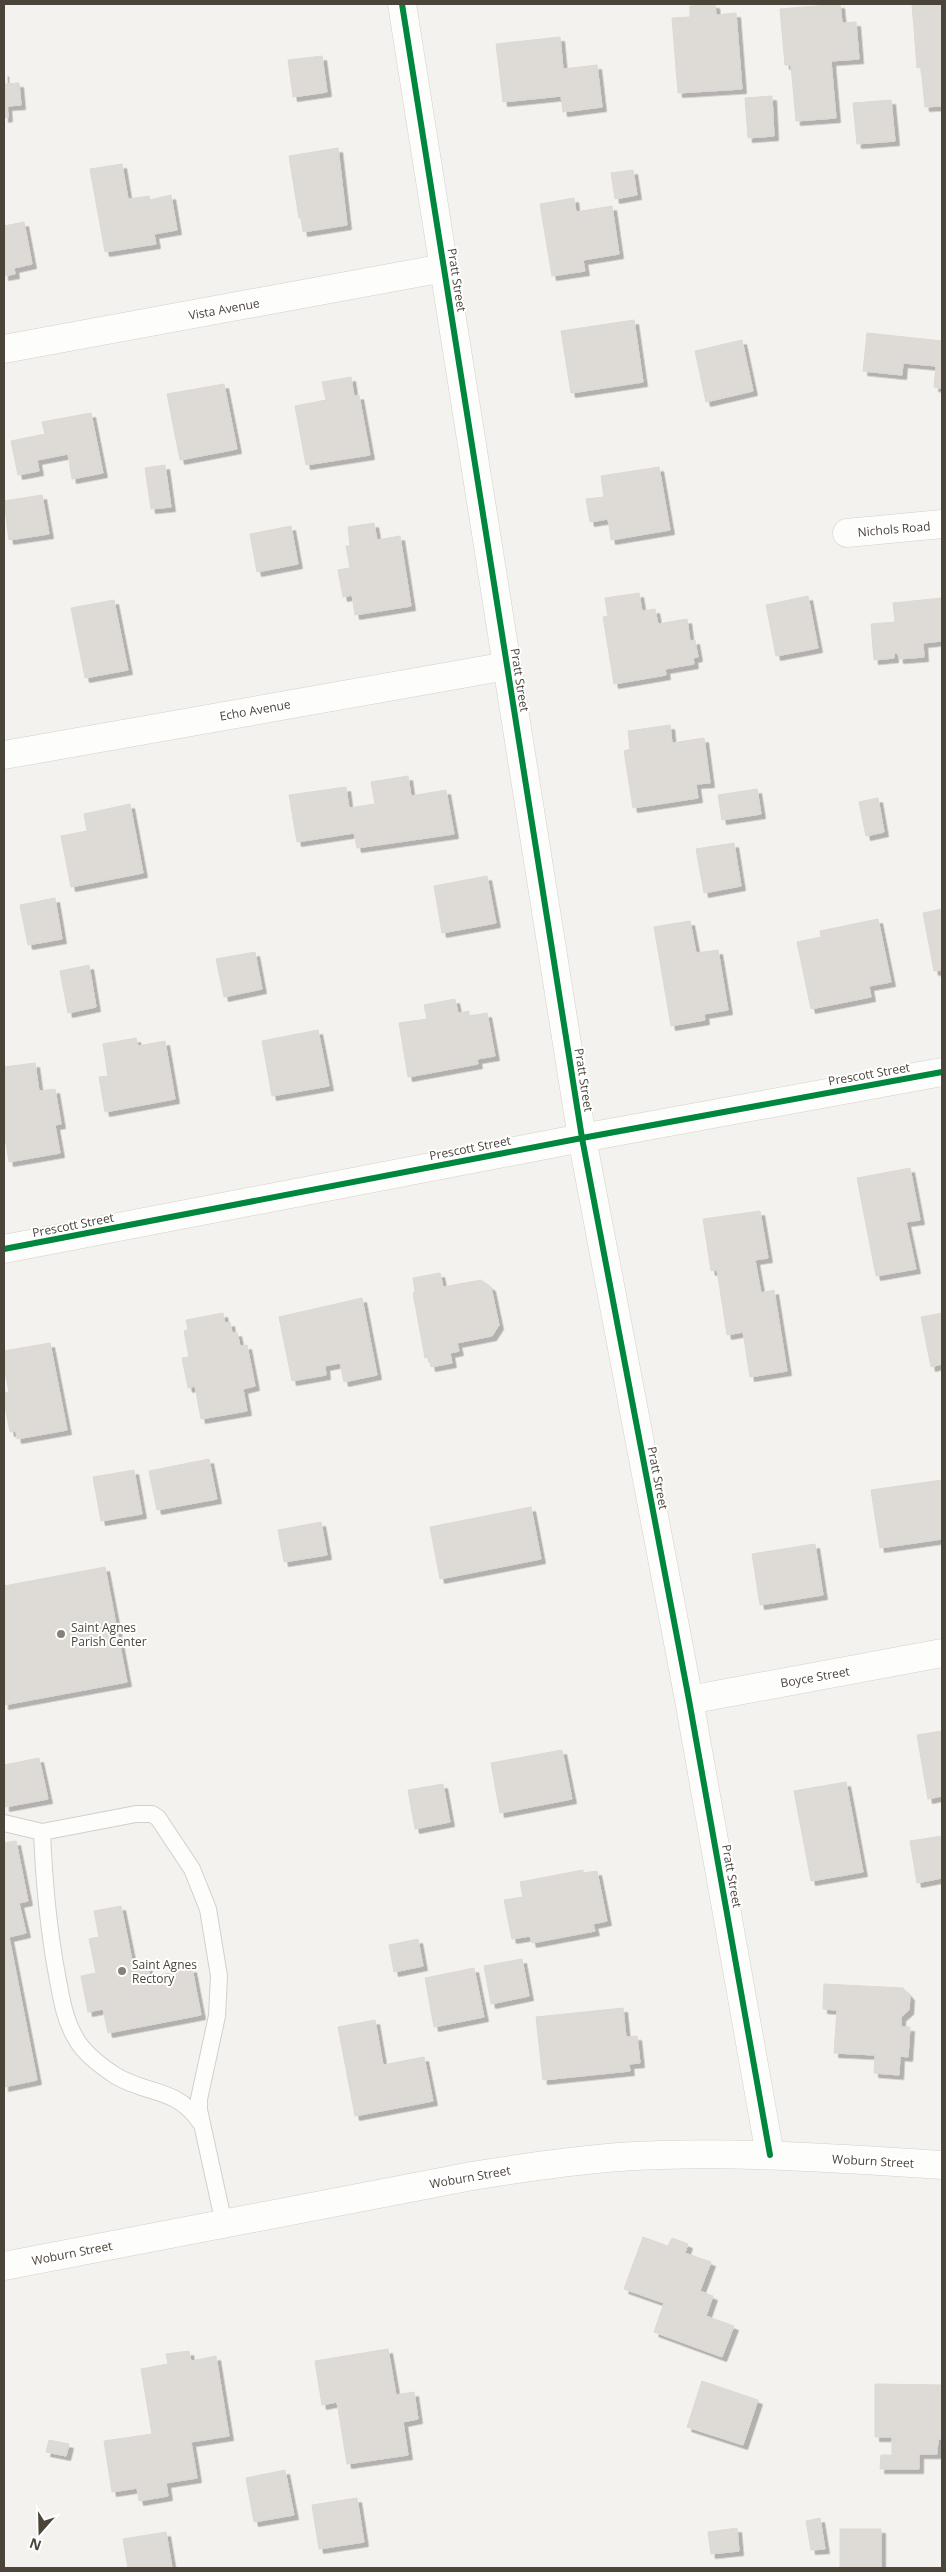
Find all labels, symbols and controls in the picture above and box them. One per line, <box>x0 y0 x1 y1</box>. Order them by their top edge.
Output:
street label: Pratt Street <box>444 247 470 313</box>
street label: Vista Avenue <box>187 294 261 324</box>
street label: Nichols Road <box>857 517 931 541</box>
street label: Pratt Street <box>507 647 533 713</box>
street label: Echo Avenue <box>218 695 292 725</box>
street label: Pratt Street <box>571 1047 597 1113</box>
street label: Prescott Street <box>827 1058 911 1090</box>
street label: Prescott Street <box>428 1132 512 1164</box>
street label: Prescott Street <box>31 1209 115 1241</box>
street label: Pratt Street <box>644 1445 672 1511</box>
place label: Saint Agnes Parish Center <box>71 1619 147 1650</box>
marker: Saint Agnes Parish Center <box>55 1628 67 1640</box>
street label: Boyce Street <box>779 1663 851 1691</box>
street label: Pratt Street <box>718 1843 746 1909</box>
place label: Saint Agnes Rectory <box>132 1956 197 1987</box>
marker: Saint Agnes Rectory <box>116 1965 128 1977</box>
street label: Woburn Street <box>832 2150 914 2172</box>
street label: Woburn Street <box>428 2162 512 2192</box>
street label: Woburn Street <box>30 2237 114 2269</box>
north arrow <box>15 2507 65 2557</box>
text: N <box>27 2534 44 2556</box>

